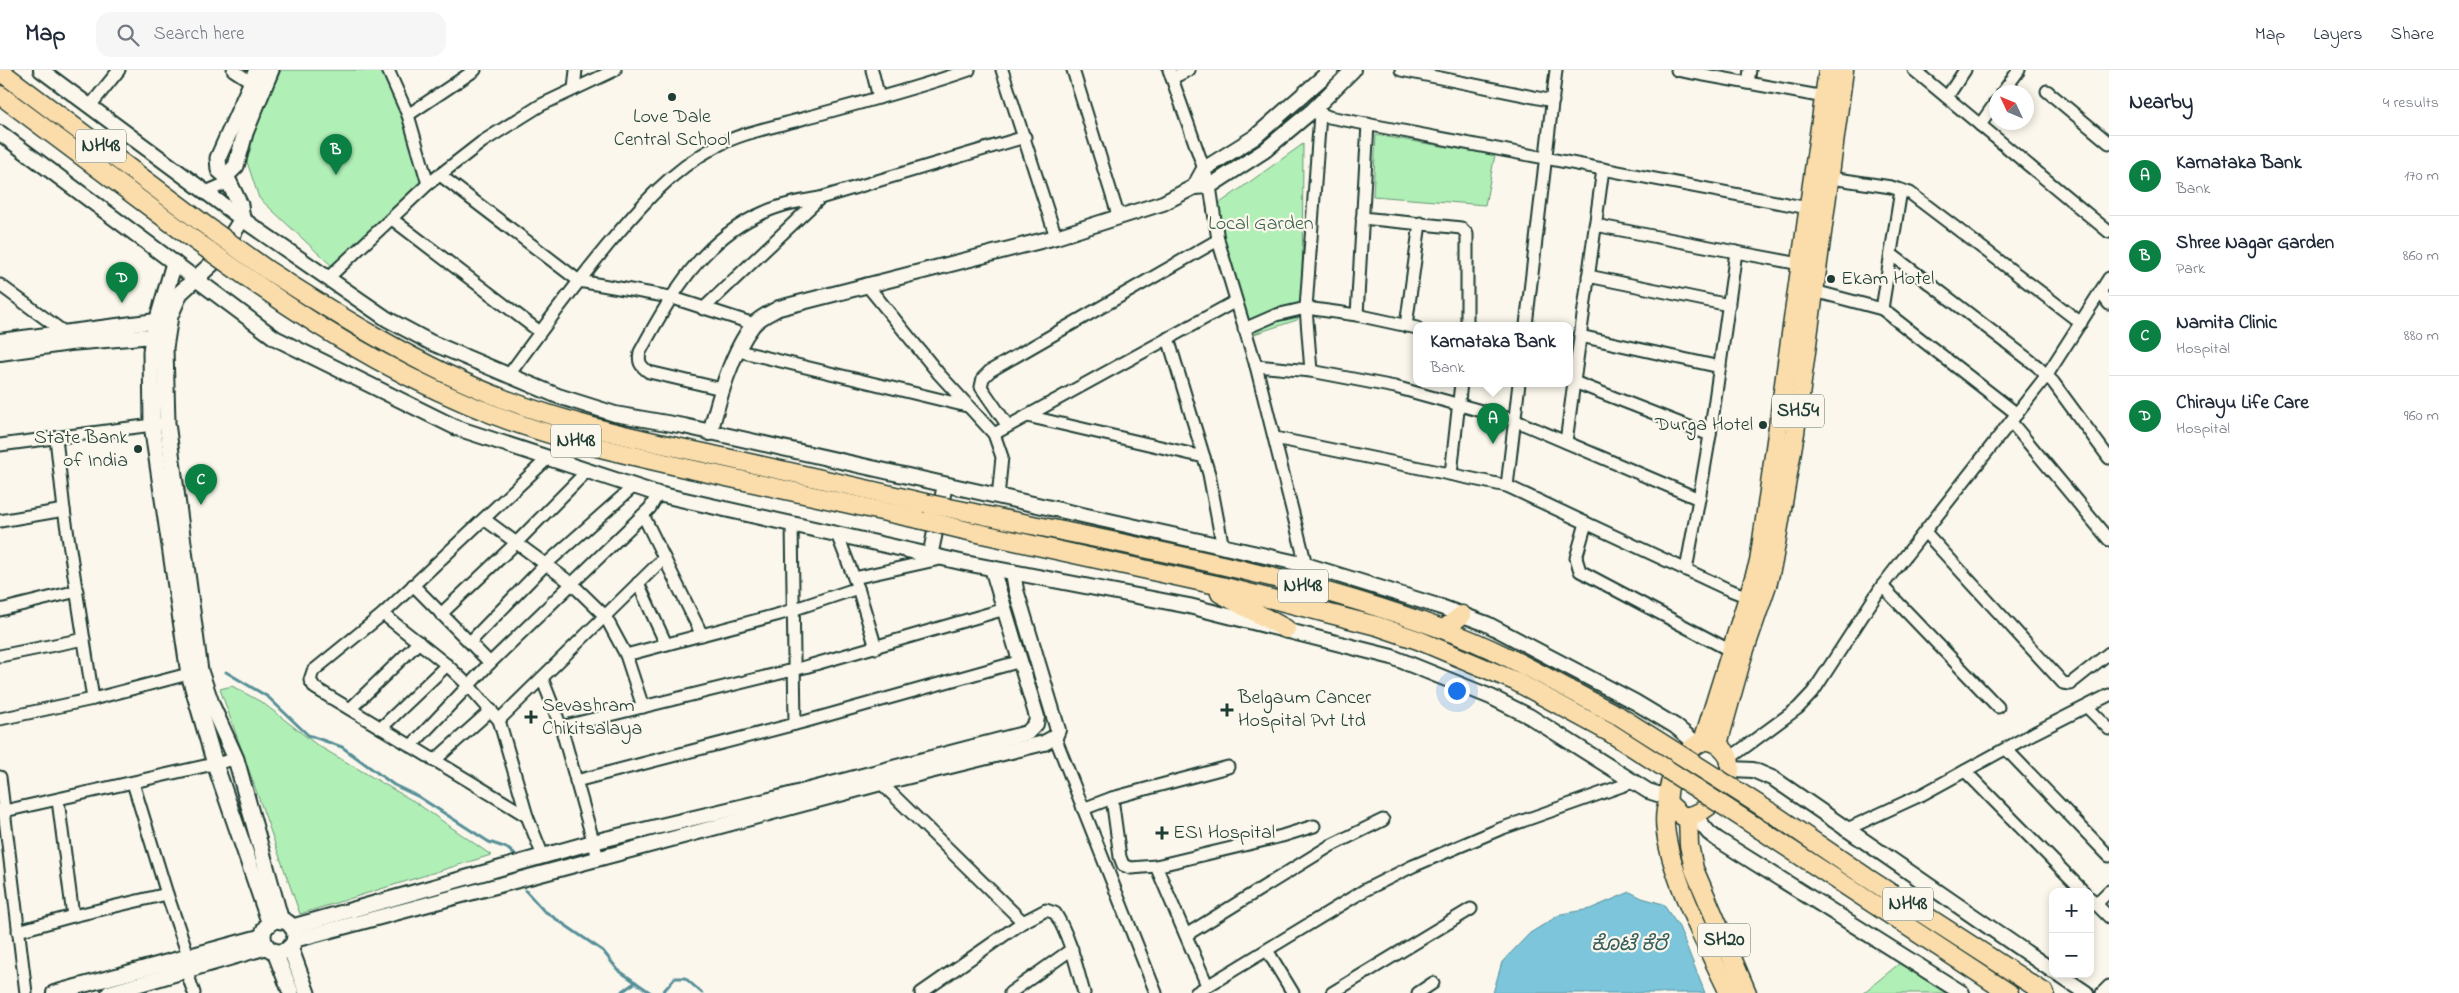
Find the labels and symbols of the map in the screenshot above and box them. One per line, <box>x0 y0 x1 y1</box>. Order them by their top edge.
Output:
north arrow <box>1989 85 2034 130</box>
marker: Love Dale Central School <box>666 91 678 103</box>
place label: Love Dale Central School <box>614 103 730 155</box>
road number: NH48 <box>76 129 126 162</box>
pin: B <box>320 134 352 175</box>
park label: Local Garden <box>1208 210 1314 239</box>
pin: D <box>106 262 138 303</box>
place label: Ekam Hotel <box>1841 265 1934 294</box>
marker: Ekam Hotel <box>1825 273 1837 285</box>
road number: SH54 <box>1772 394 1824 428</box>
pin: A <box>1477 403 1509 444</box>
place label: Durga Hotel <box>1654 411 1753 441</box>
marker: Durga Hotel <box>1757 419 1769 431</box>
place label: State Bank of India <box>34 424 128 476</box>
road number: NH48 <box>551 424 601 458</box>
marker: State Bank of India <box>132 443 144 455</box>
pin: C <box>185 464 217 505</box>
road number: NH48 <box>1278 570 1328 602</box>
your location <box>1444 678 1470 704</box>
place label: Belgaum Cancer Hospital Pvt Ltd <box>1237 684 1372 736</box>
place label: Sevashram Chikitsalaya <box>542 692 642 744</box>
marker: Belgaum Cancer Hospital Pvt Ltd <box>1220 703 1234 717</box>
marker: Sevashram Chikitsalaya <box>524 710 538 724</box>
place label: ESI Hospital <box>1173 819 1275 848</box>
marker: ESI Hospital <box>1155 826 1169 840</box>
road number: NH48 <box>1883 888 1933 921</box>
road number: SH20 <box>1698 924 1750 956</box>
water label: ಕೊಟೆ ಕೆರೆ <box>1591 930 1670 960</box>

